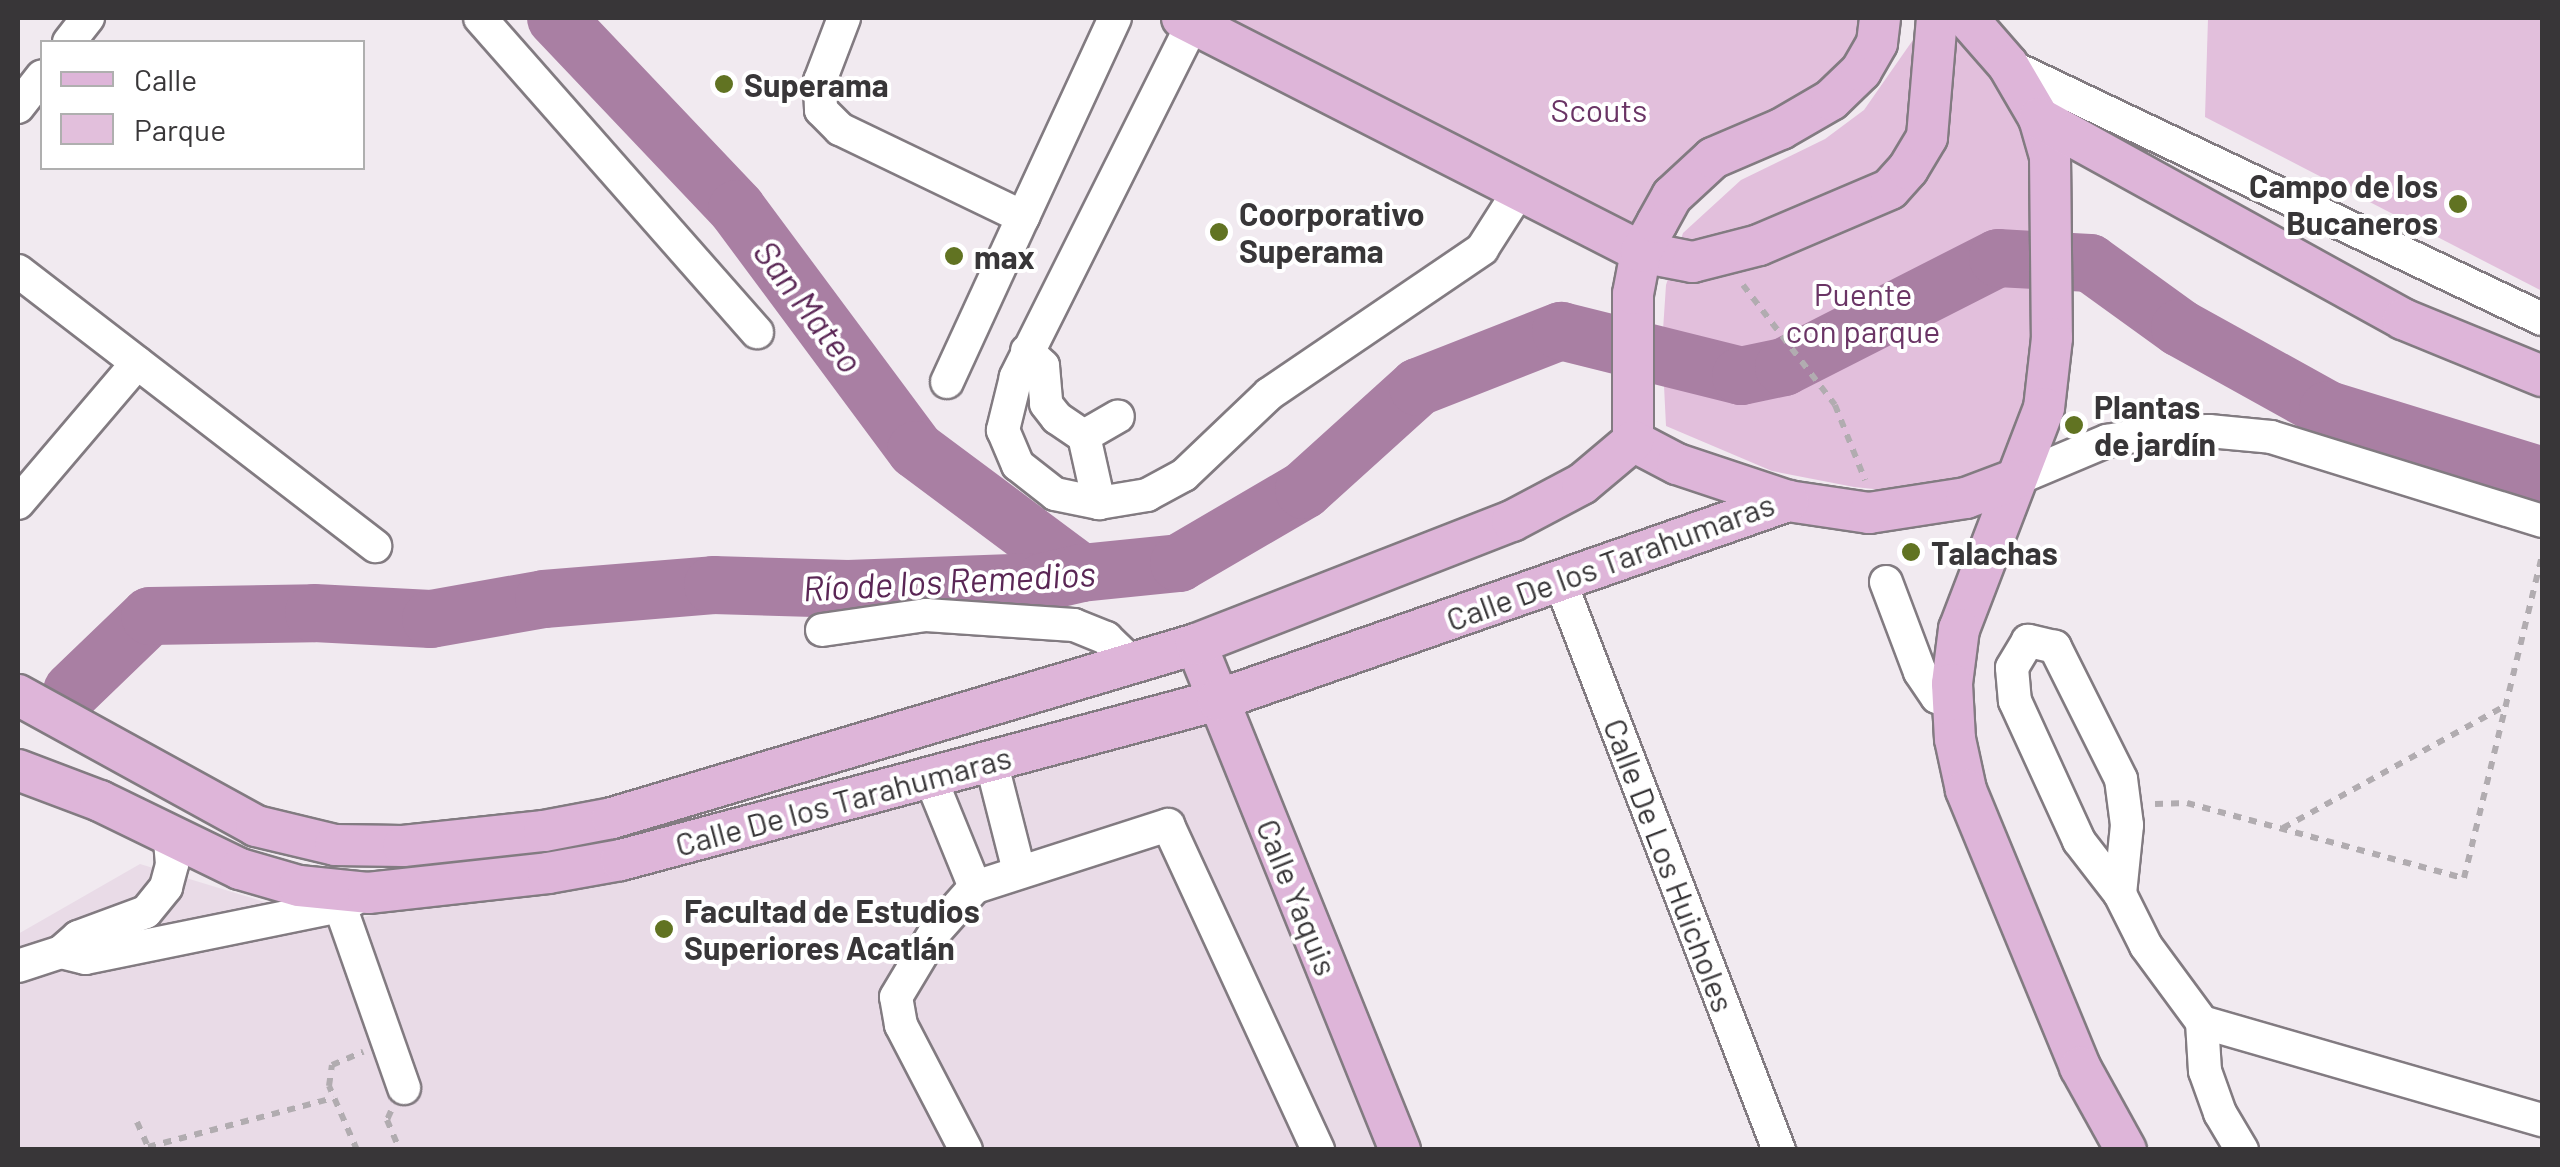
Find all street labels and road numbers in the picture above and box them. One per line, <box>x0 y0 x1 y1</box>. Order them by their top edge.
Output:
street label: Calle De los Tarahumaras <box>1441 484 1779 638</box>
street label: Calle De Los Huicholes <box>1596 713 1744 1017</box>
street label: Calle De los Tarahumaras <box>671 737 1015 863</box>
street label: Calle Yaquis <box>1249 813 1347 981</box>

